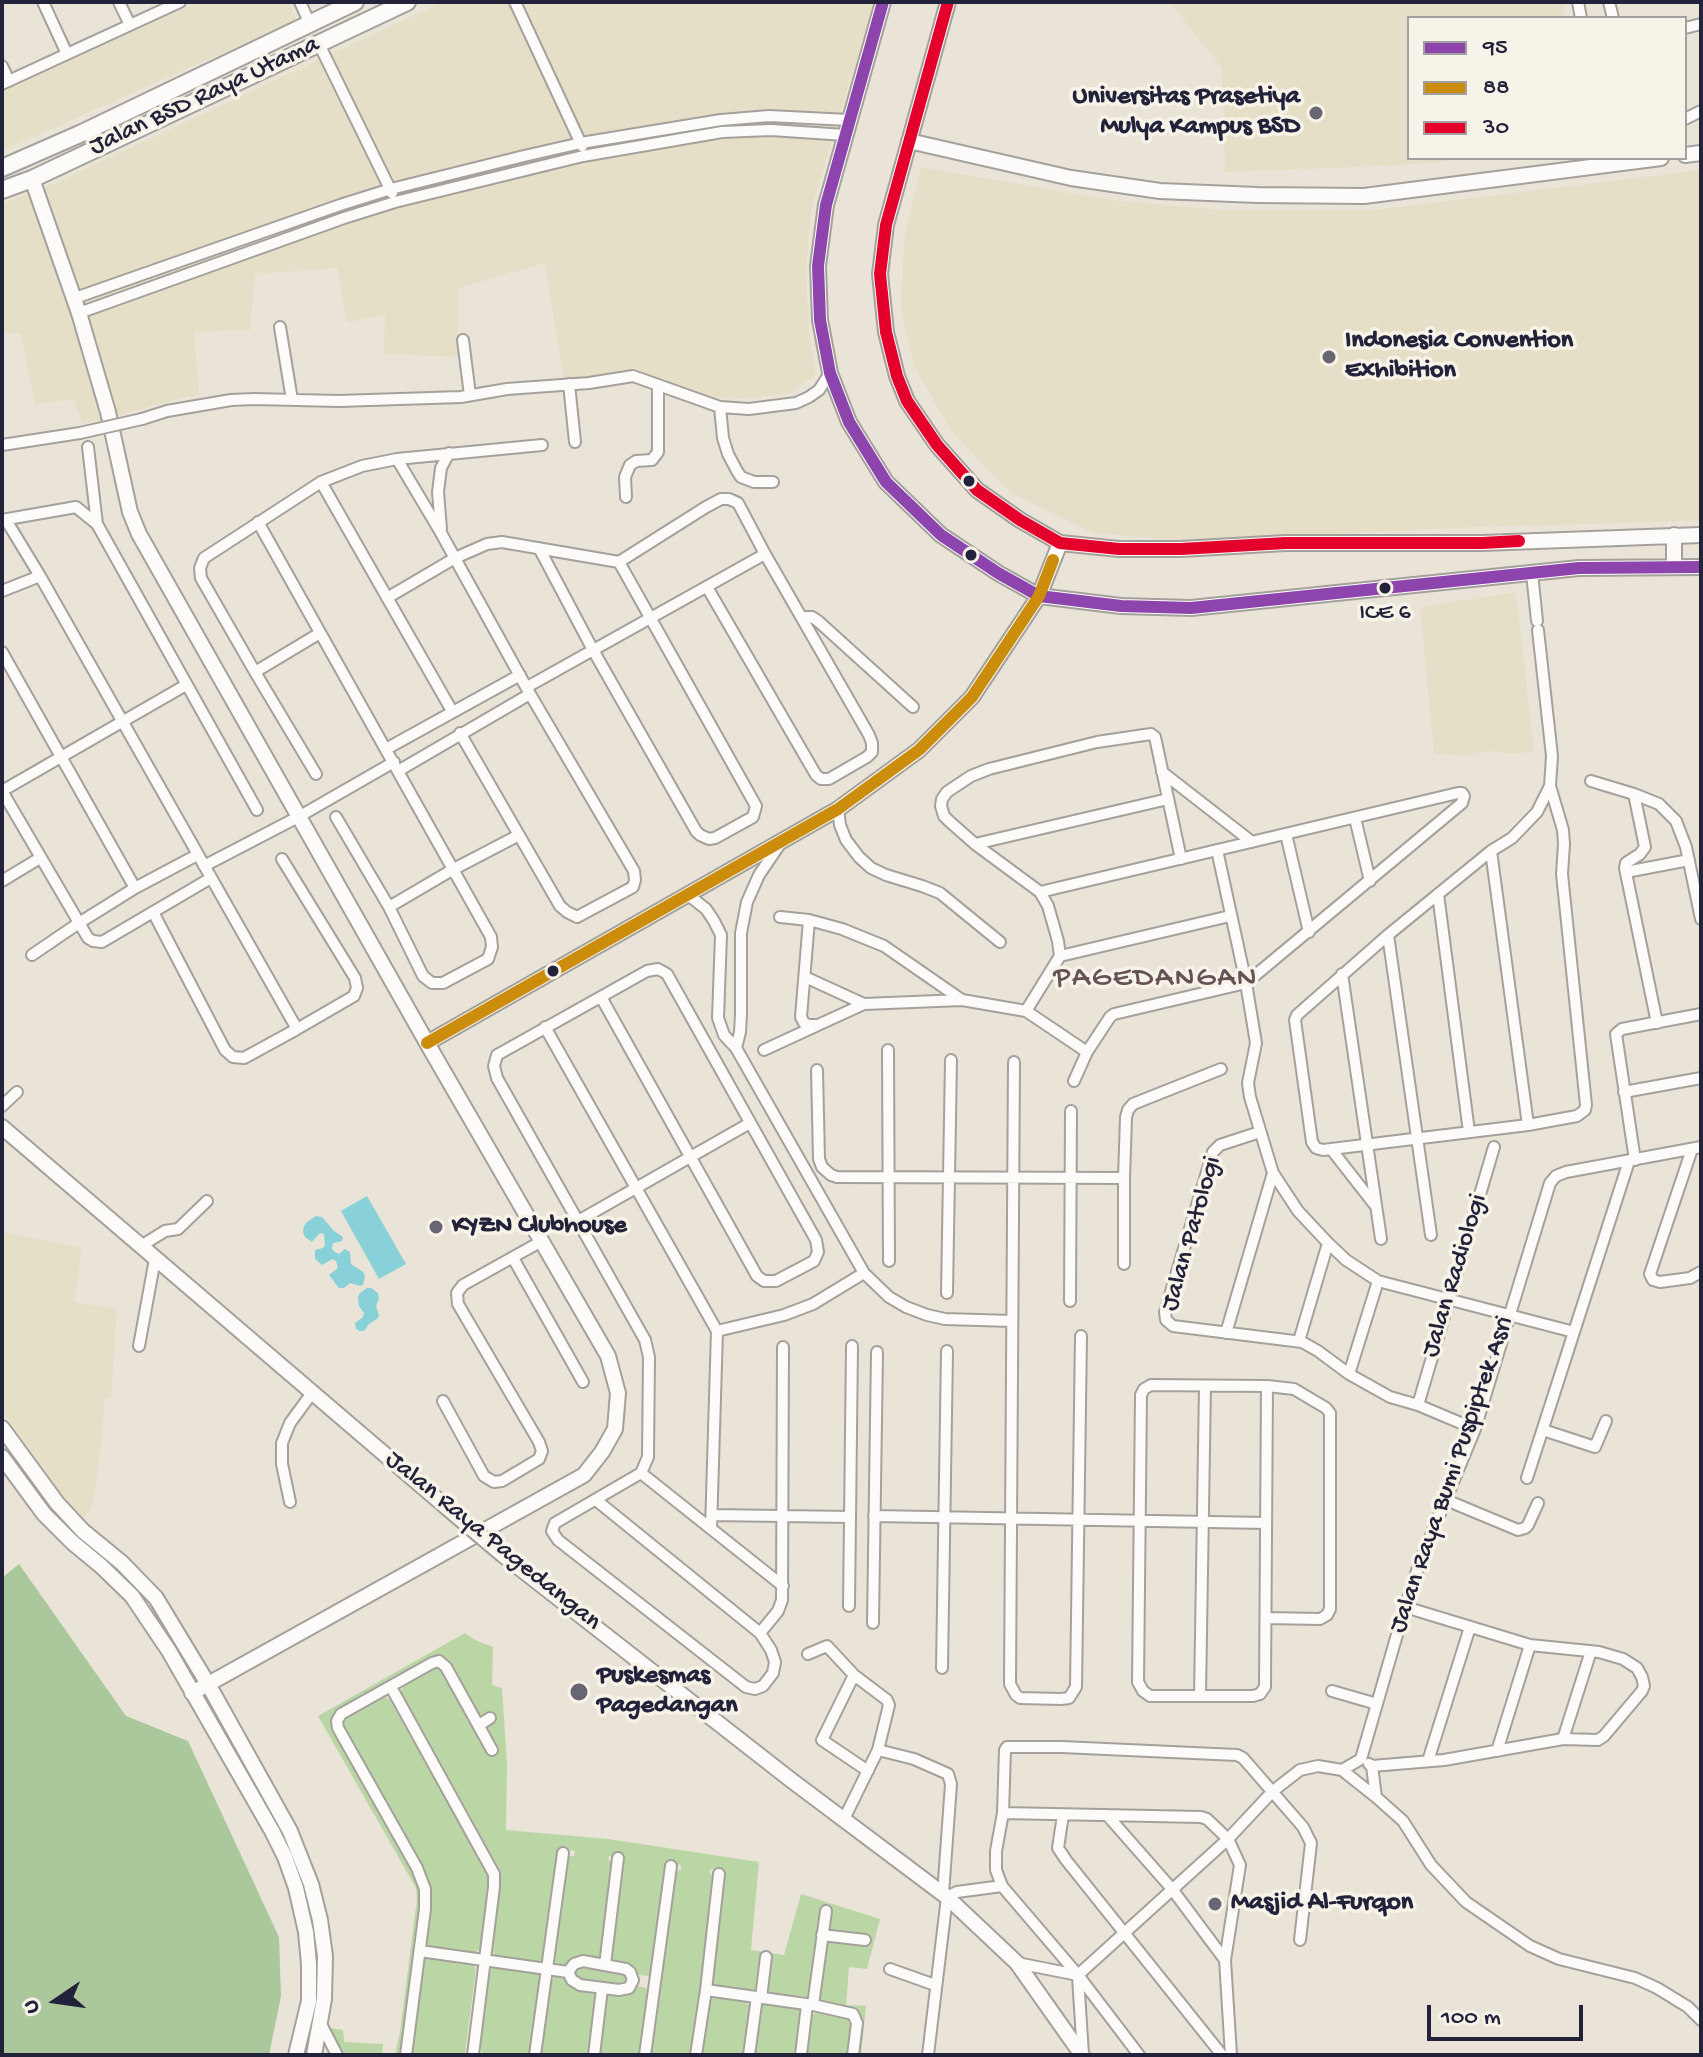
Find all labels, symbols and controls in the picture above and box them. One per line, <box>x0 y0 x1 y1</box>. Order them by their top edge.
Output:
legend <box>1407 16 1687 160</box>
street label: Jalan BSD Raya Utama <box>85 30 325 164</box>
text: 95 <box>1483 34 1508 63</box>
text: 88 <box>1483 74 1509 103</box>
place label: Universitas Prasetiya Mulya Kampus BSD <box>1072 82 1300 144</box>
marker: Universitas Prasetiya Mulya Kampus BSD <box>1307 104 1325 122</box>
text: 30 <box>1483 114 1509 143</box>
place label: Indonesia Convention Exhibition <box>1345 326 1573 388</box>
marker: Indonesia Convention Exhibition <box>1320 348 1338 366</box>
unlabelled marker <box>961 473 977 489</box>
unlabelled marker <box>963 547 979 563</box>
marker: ICE 6 <box>1377 580 1393 596</box>
place label: ICE 6 <box>1359 600 1411 628</box>
district label: PAGEDANGAN <box>1054 962 1258 998</box>
unlabelled marker <box>545 963 561 979</box>
street label: Jalan Patologi <box>1156 1153 1230 1315</box>
street label: Jalan Radiologi <box>1416 1191 1496 1361</box>
place label: KYZN Clubhouse <box>452 1211 627 1243</box>
marker: KYZN Clubhouse <box>427 1218 445 1236</box>
street label: Jalan Raya Bumi Puspiptek Asri <box>1384 1313 1522 1637</box>
street label: Jalan Raya Pagedangan <box>378 1445 606 1639</box>
place label: Puskesmas Pagedangan <box>597 1661 738 1722</box>
marker: Puskesmas Pagedangan <box>568 1681 590 1703</box>
place label: Masjid Al-Furqon <box>1231 1888 1413 1920</box>
marker: Masjid Al-Furqon <box>1206 1895 1224 1913</box>
north arrow <box>16 1961 96 2041</box>
scale bar <box>1431 1989 1587 2039</box>
text: U <box>19 1997 47 2016</box>
text: 100 m <box>1441 2004 1501 2033</box>

